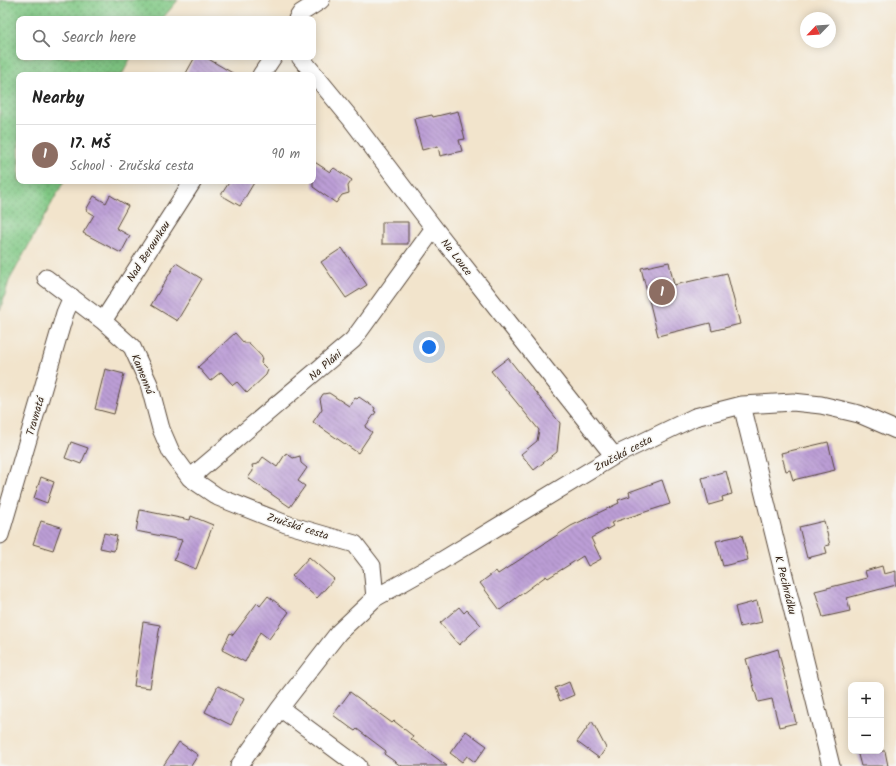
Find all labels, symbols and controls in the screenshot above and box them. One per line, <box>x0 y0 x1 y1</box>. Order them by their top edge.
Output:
north arrow <box>800 12 836 48</box>
search box <box>16 16 316 60</box>
text: Search here <box>62 26 136 50</box>
icon: search <box>30 27 52 49</box>
text: Nearby <box>32 85 84 112</box>
text: 17. MŠ <box>70 132 110 156</box>
text: 1 <box>43 144 47 165</box>
text: 90 m <box>272 144 300 165</box>
text: School · Zručská cesta <box>70 156 194 177</box>
street label: Nad Berounkou <box>122 217 176 286</box>
street label: Na Louce <box>436 235 477 280</box>
pin: 1 <box>649 277 675 307</box>
your location <box>419 337 439 357</box>
street label: Na Pláni <box>305 346 347 385</box>
street label: Kamenná <box>126 351 159 399</box>
street label: Travnatá <box>22 393 51 438</box>
street label: Zručská cesta <box>591 431 656 477</box>
street label: Zručská cesta <box>264 508 331 545</box>
street label: K Pecihrádku <box>769 554 801 617</box>
map controls <box>848 682 884 754</box>
button: + <box>848 682 884 718</box>
button: − <box>848 718 884 754</box>

